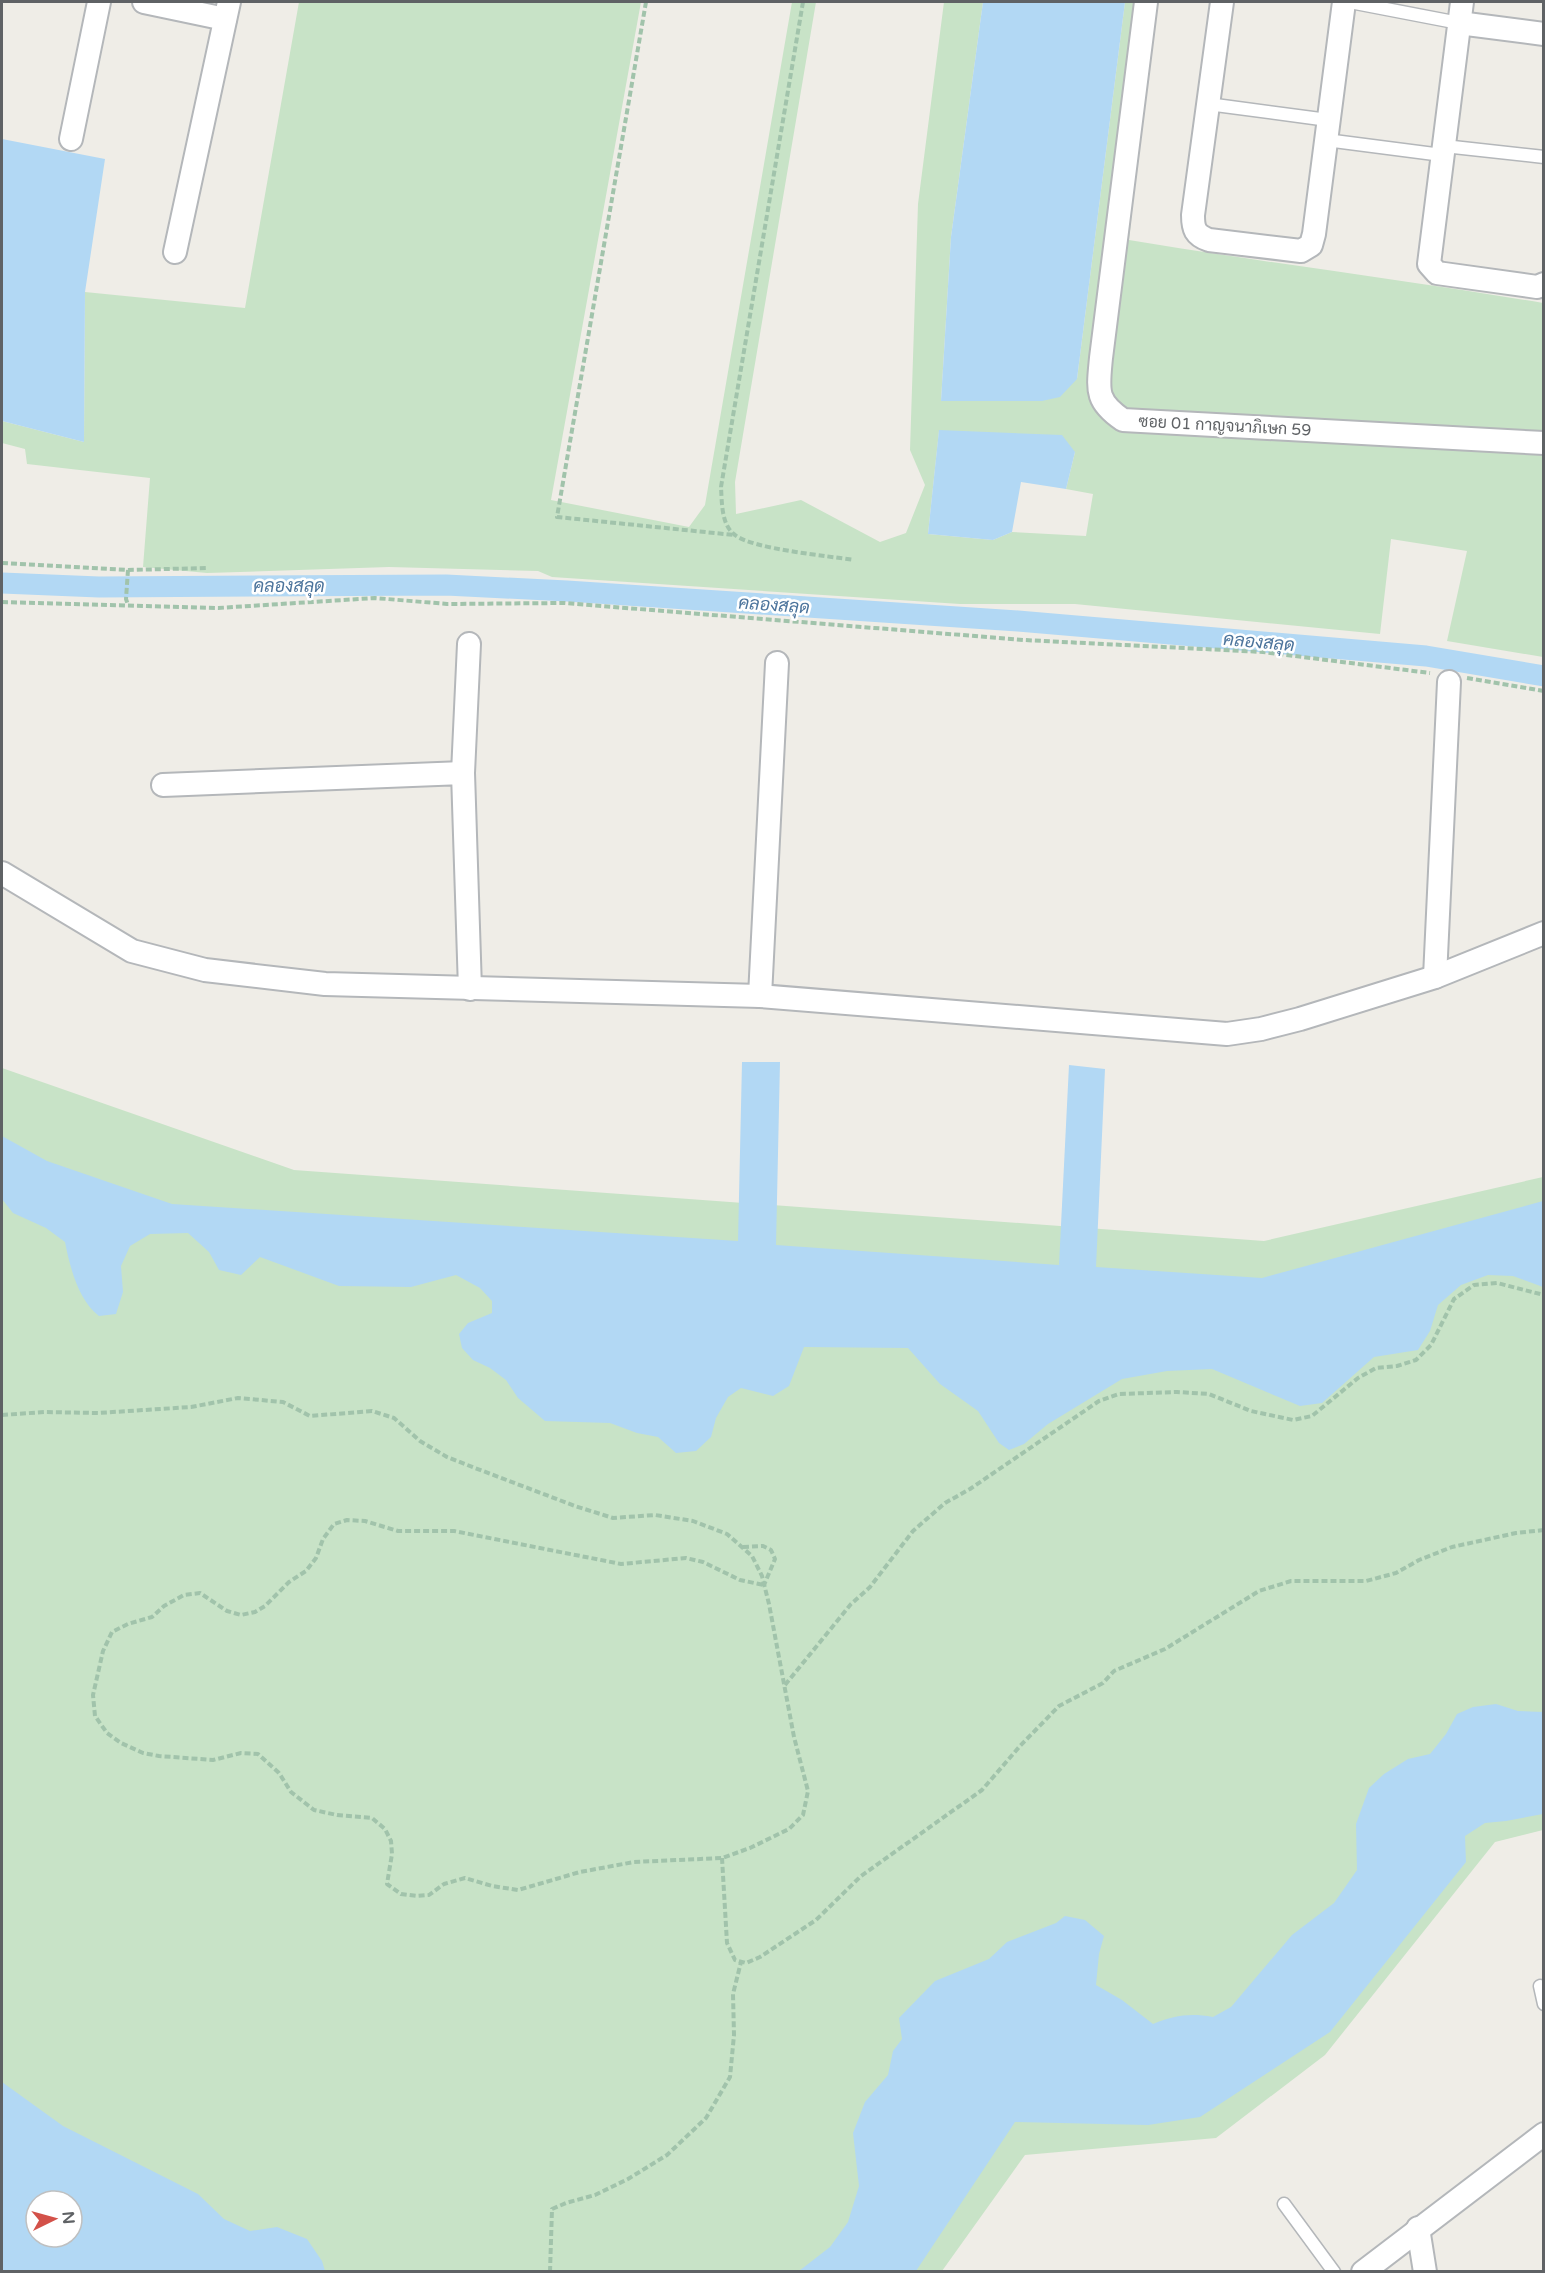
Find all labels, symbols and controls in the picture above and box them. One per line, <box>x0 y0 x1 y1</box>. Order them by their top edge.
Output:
street label: ซอย 01 กาญจนาภิเษก 59 <box>1138 411 1312 441</box>
water label: คลองสลุด <box>253 575 325 598</box>
water label: คลองสลุด <box>737 592 810 619</box>
water label: คลองสลุด <box>1222 628 1296 657</box>
north arrow <box>24 2189 84 2249</box>
text: N <box>57 2211 78 2225</box>

